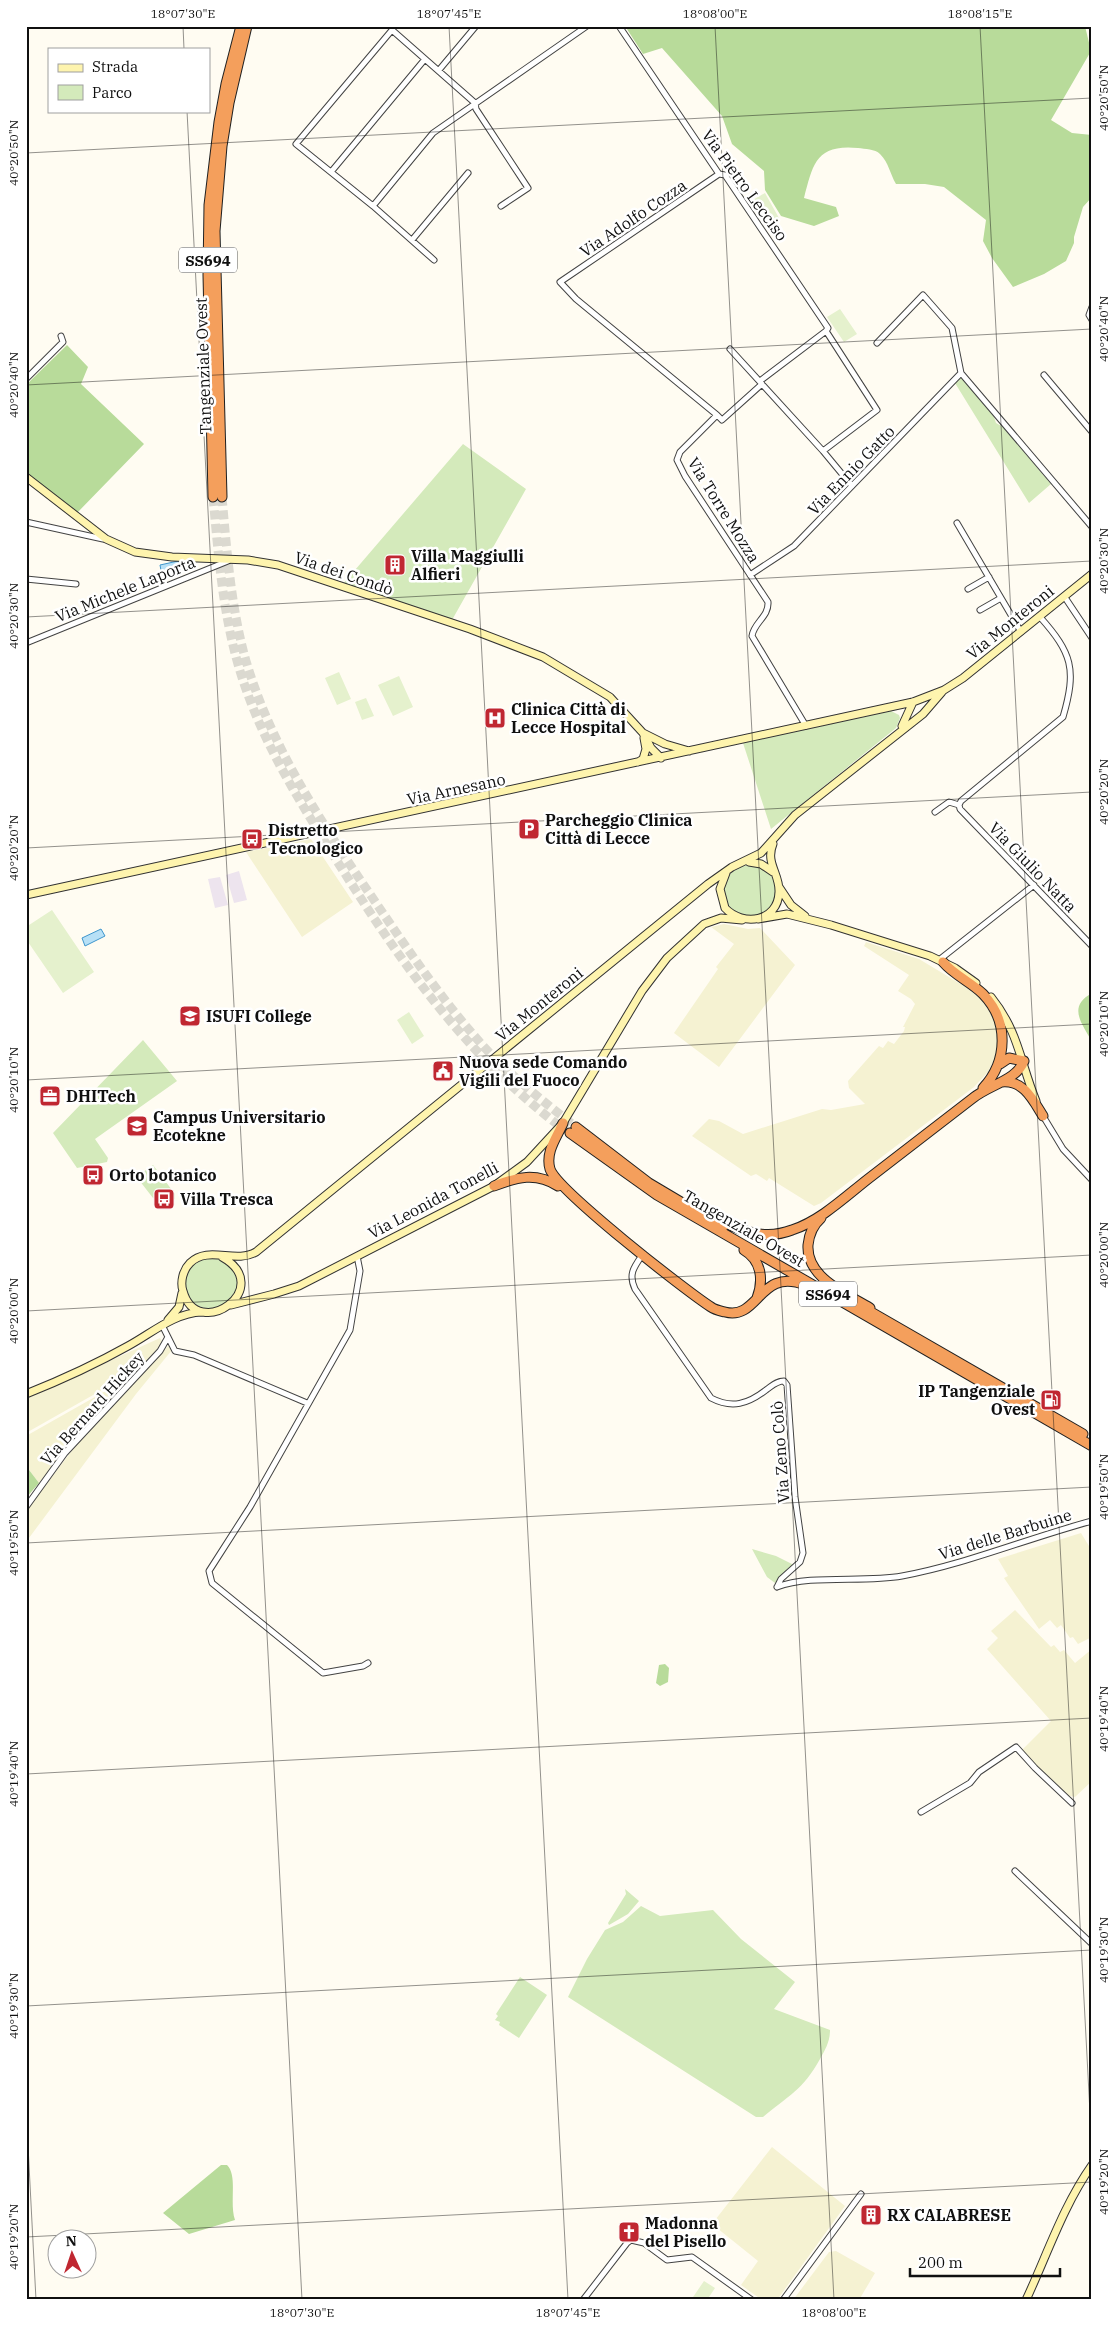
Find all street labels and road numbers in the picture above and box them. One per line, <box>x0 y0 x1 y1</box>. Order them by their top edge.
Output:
street label: Via Pietro Lecciso <box>698 125 792 245</box>
street label: Via Adolfo Cozza <box>576 175 690 261</box>
road number: SS694 <box>179 248 237 272</box>
street label: Tangenziale Ovest <box>191 297 215 435</box>
street label: Via Ennio Gatto <box>803 421 899 519</box>
street label: Via Torre Mozza <box>684 453 765 567</box>
street label: Via dei Condò <box>292 547 396 599</box>
street label: Via Michele Laporta <box>52 552 198 626</box>
street label: Via Monteroni <box>962 581 1058 663</box>
street label: Via Arnesano <box>405 769 507 809</box>
street label: Via Giulio Natta <box>985 818 1081 916</box>
street label: Via Monteroni <box>491 963 587 1045</box>
street label: Via Leonida Tonelli <box>365 1157 501 1243</box>
street label: Tangenziale Ovest <box>680 1185 809 1271</box>
road number: SS694 <box>799 1282 857 1306</box>
street label: Via Bernard Hickey <box>36 1347 148 1469</box>
street label: Via Zeno Colò <box>766 1400 794 1504</box>
street label: Via delle Barbuine <box>936 1504 1074 1564</box>

